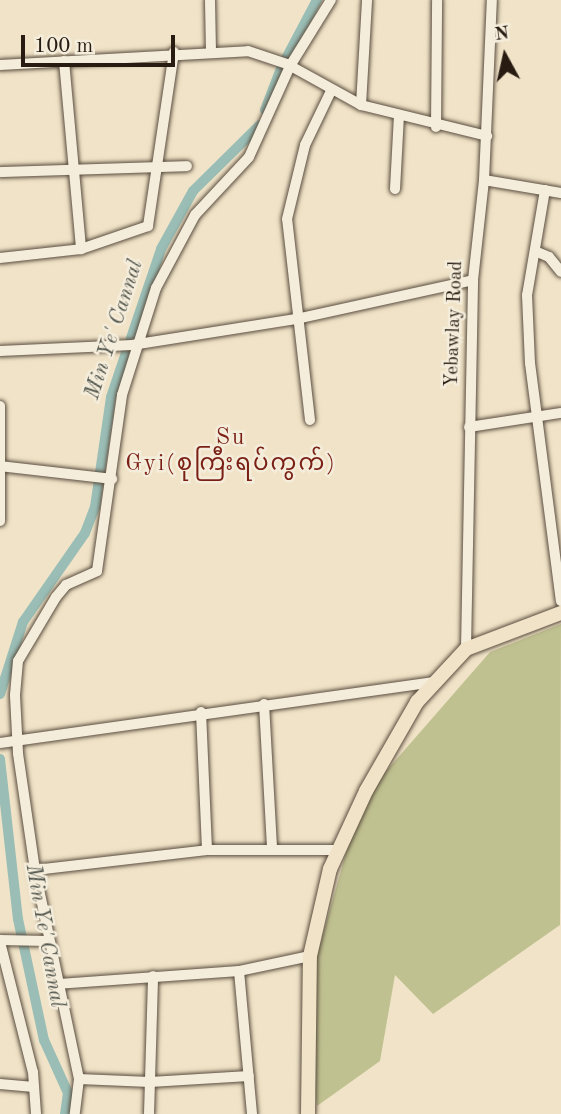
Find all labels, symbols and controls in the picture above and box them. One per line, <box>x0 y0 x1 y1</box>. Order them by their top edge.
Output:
scale bar <box>24 21 178 65</box>
north arrow <box>470 21 540 91</box>
text: N <box>493 24 511 45</box>
text: 100 m <box>34 36 93 57</box>
water label: Min Ye' Cannal <box>81 257 149 403</box>
street label: Yebawlay Road <box>441 260 469 388</box>
district label: Su Gyi(စုကြီးရပ်ကွက်) <box>136 424 326 478</box>
water label: Min Ye' Cannal <box>19 862 69 1010</box>

